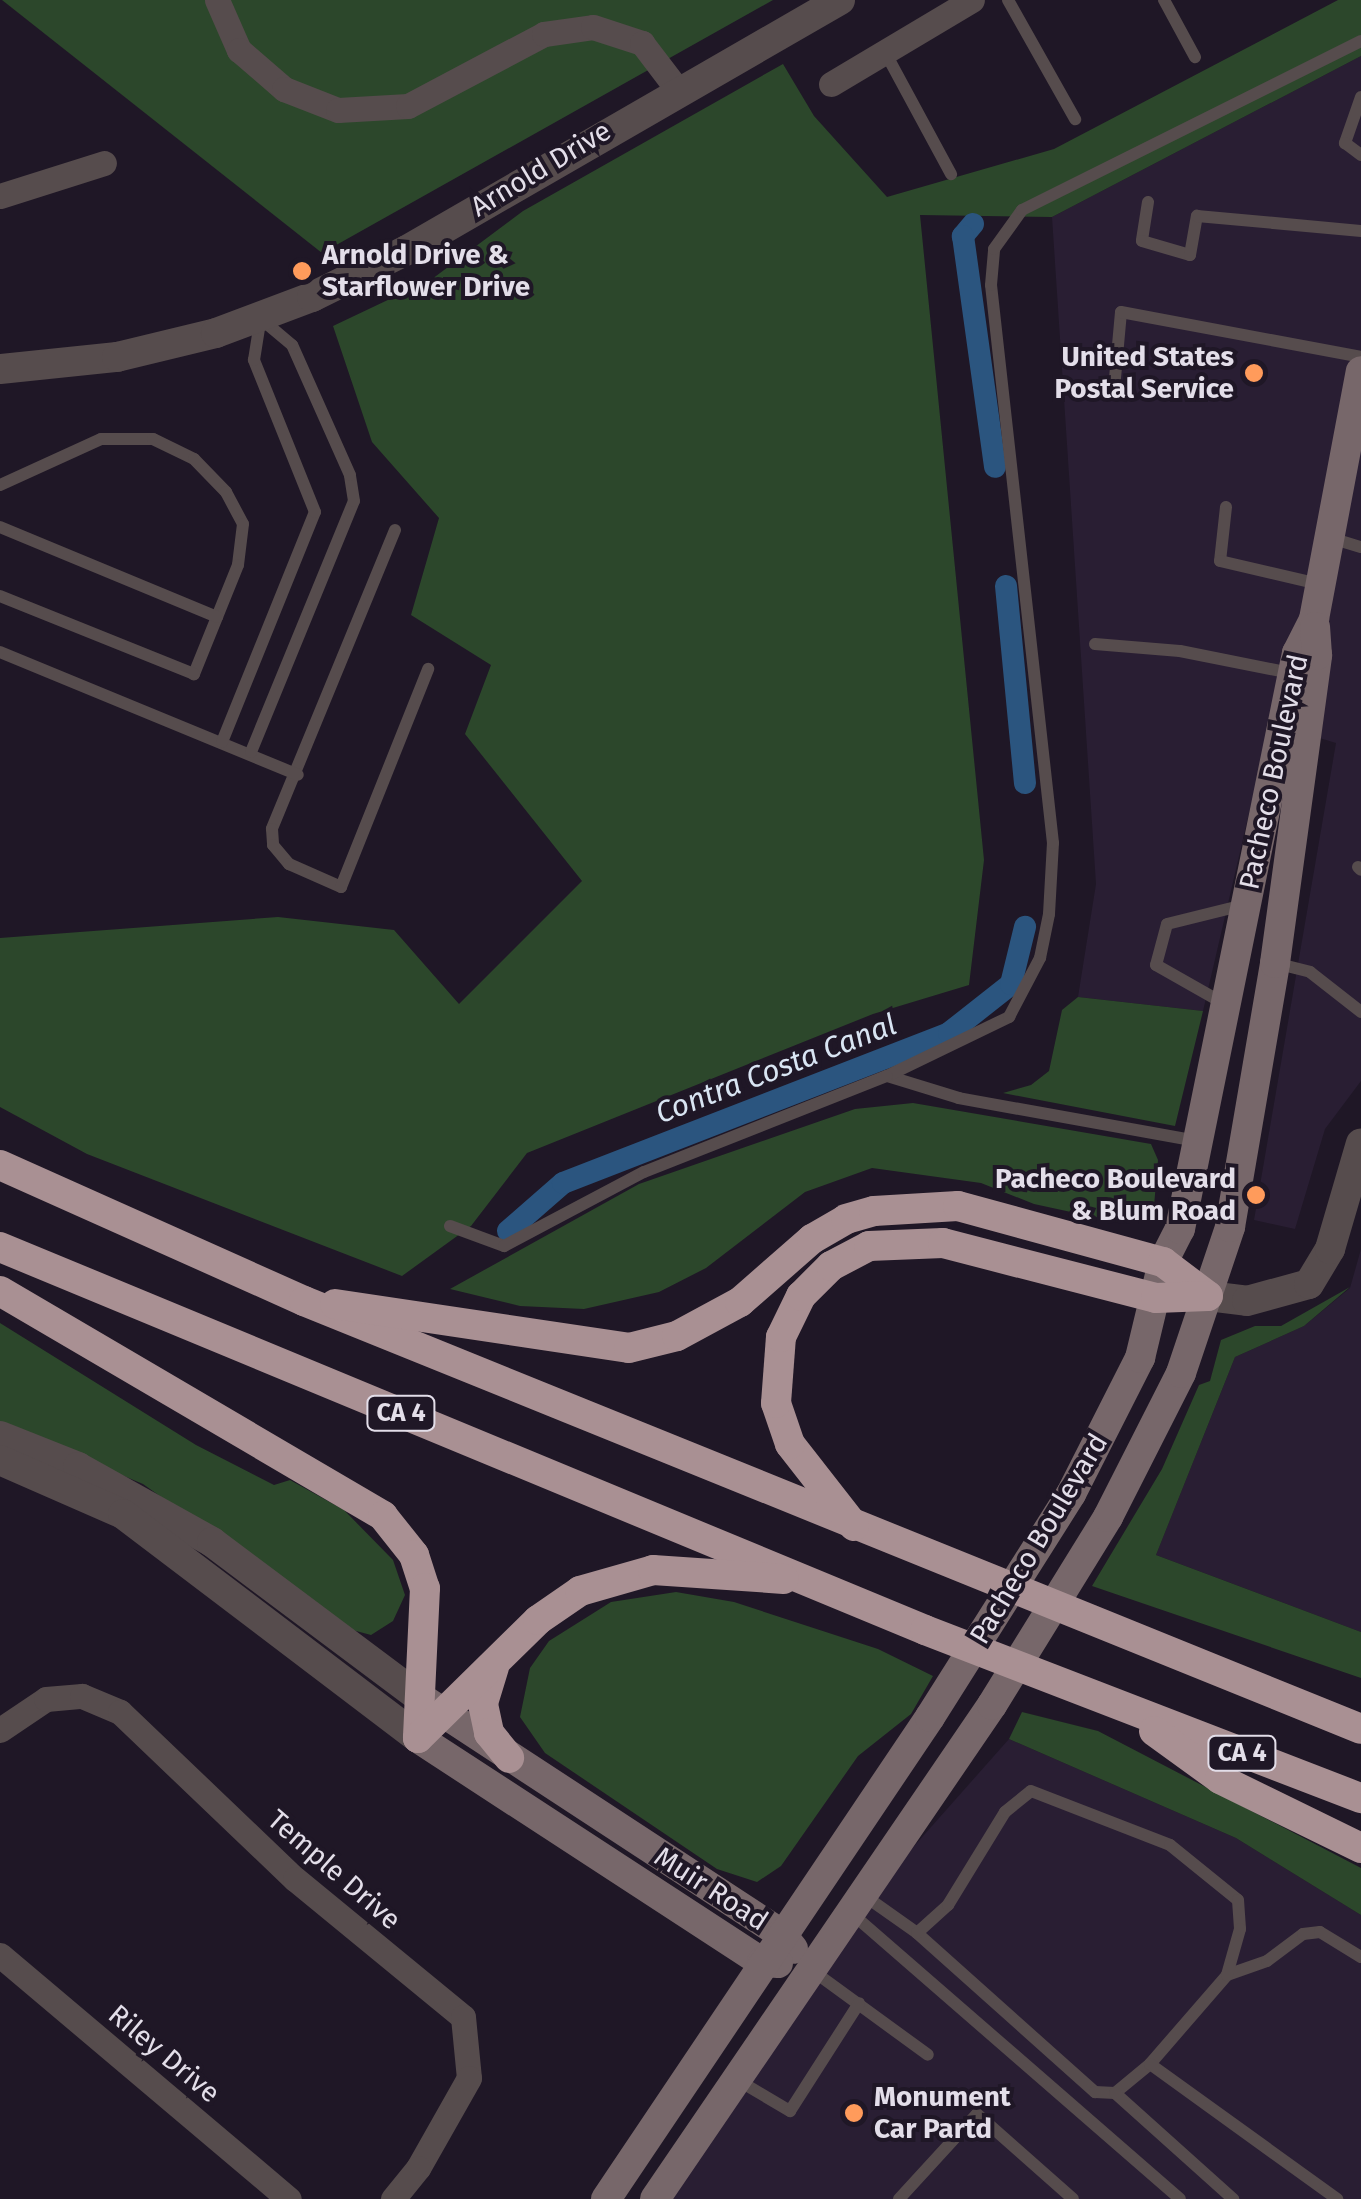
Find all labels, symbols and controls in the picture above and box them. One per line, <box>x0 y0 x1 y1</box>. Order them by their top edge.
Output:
street label: Arnold Drive <box>465 114 617 224</box>
place label: Arnold Drive & Starflower Drive <box>322 238 530 304</box>
marker: Arnold Drive & Starflower Drive <box>291 260 313 282</box>
place label: United States Postal Service <box>1054 340 1234 406</box>
marker: United States Postal Service <box>1243 362 1265 384</box>
street label: Pacheco Boulevard <box>1233 651 1315 893</box>
water label: Contra Costa Canal <box>650 1006 902 1132</box>
place label: Pacheco Boulevard & Blum Road <box>995 1162 1236 1228</box>
marker: Pacheco Boulevard & Blum Road <box>1245 1184 1267 1206</box>
road number: CA 4 <box>366 1393 436 1433</box>
street label: Pacheco Boulevard <box>963 1428 1115 1650</box>
road number: CA 4 <box>1207 1733 1277 1773</box>
street label: Temple Drive <box>261 1803 407 1937</box>
street label: Muir Road <box>648 1840 774 1938</box>
street label: Riley Drive <box>102 1998 226 2110</box>
place label: Monument Car Partd <box>874 2080 1011 2146</box>
marker: Monument Car Partd <box>843 2102 865 2124</box>

